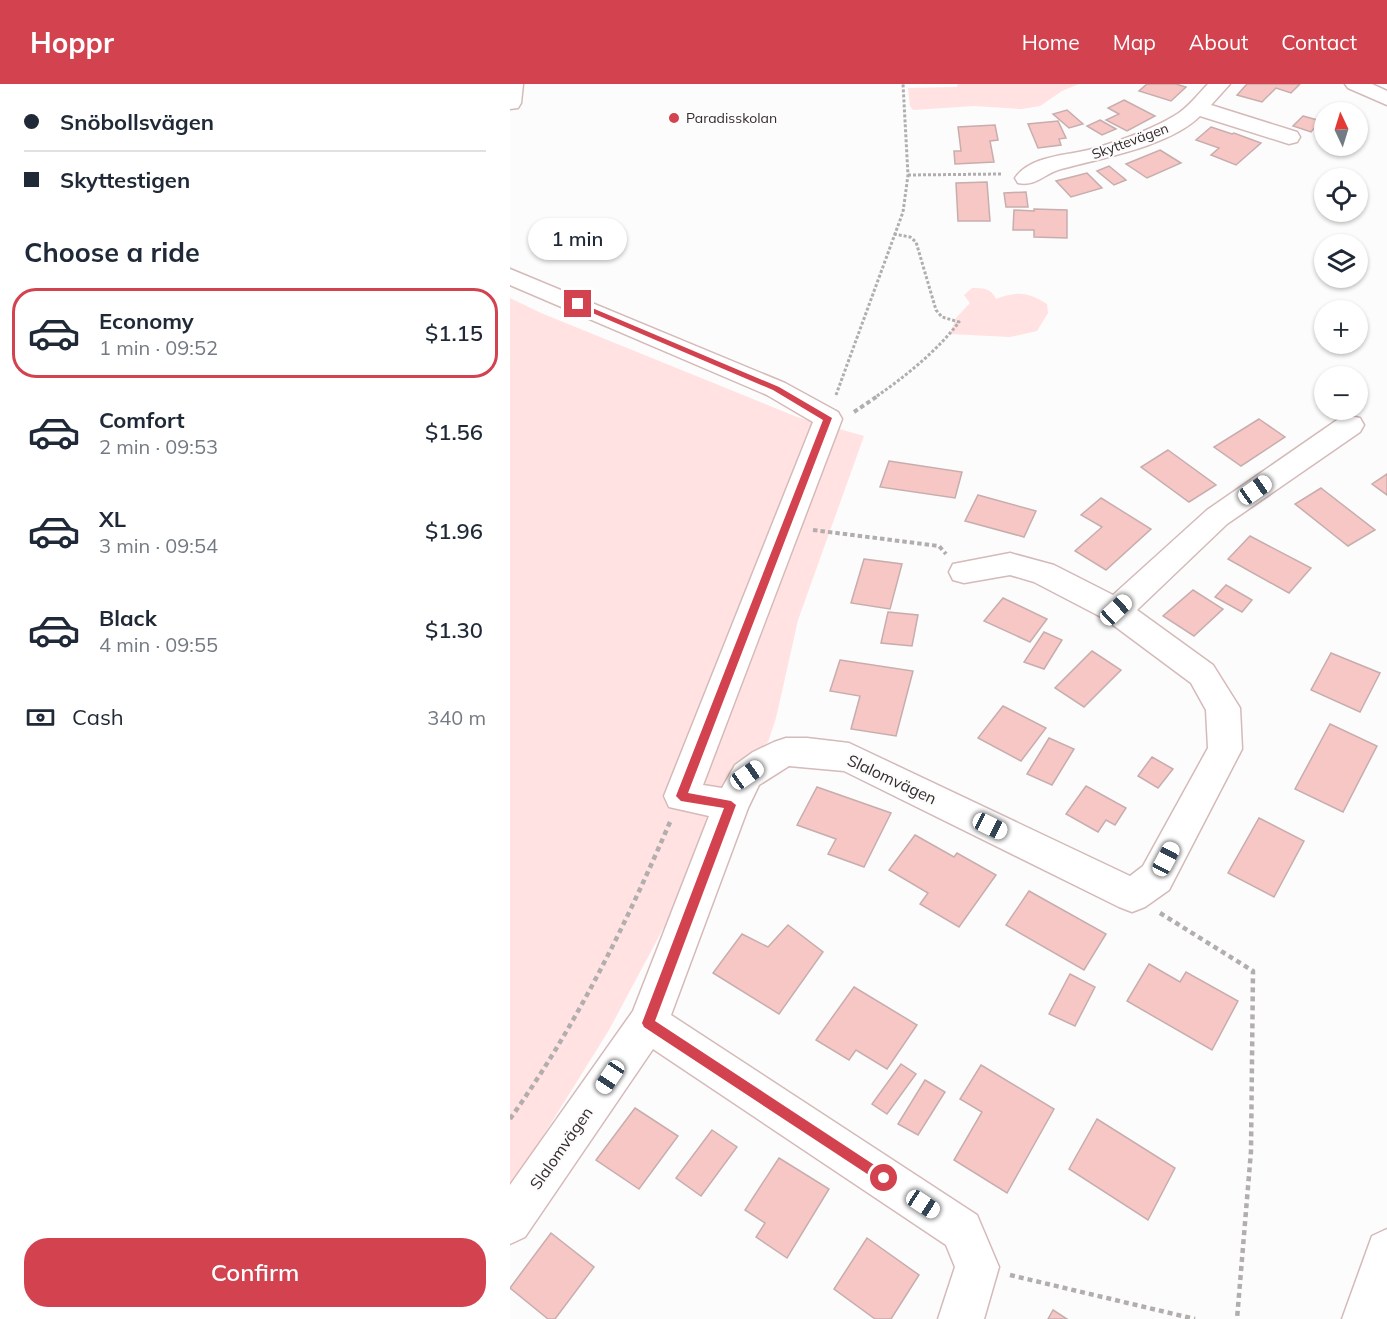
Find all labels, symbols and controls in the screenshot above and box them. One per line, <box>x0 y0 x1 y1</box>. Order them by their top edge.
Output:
text: Hoppr <box>30 25 114 60</box>
text: Home <box>1022 29 1080 55</box>
text: Map <box>1113 29 1156 55</box>
text: About <box>1189 29 1248 55</box>
text: Contact <box>1281 29 1357 55</box>
north arrow <box>1314 102 1368 156</box>
map controls <box>1314 102 1368 420</box>
text: Snöbollsvägen <box>60 108 214 136</box>
place label: Paradisskolan <box>686 109 777 127</box>
marker: Paradisskolan <box>667 111 681 125</box>
street label: Skyttevägen <box>1089 119 1171 163</box>
text: Skyttestigen <box>60 166 190 194</box>
button: locate <box>1314 168 1368 222</box>
callout: 1 min <box>529 217 628 259</box>
text: 1 min <box>552 226 603 251</box>
button: layers <box>1314 234 1368 288</box>
text: Choose a ride <box>24 235 200 269</box>
route end <box>564 290 591 317</box>
button: + <box>1314 300 1368 354</box>
icon: car <box>27 306 81 360</box>
text: Economy <box>99 307 194 335</box>
text: $1.15 <box>425 319 483 347</box>
text: 1 min · 09:52 <box>99 335 218 360</box>
button: − <box>1314 366 1368 420</box>
icon: car <box>27 405 81 459</box>
text: Comfort <box>99 406 185 434</box>
text: $1.56 <box>425 418 483 446</box>
text: 2 min · 09:53 <box>99 434 218 459</box>
car <box>1235 472 1275 508</box>
icon: car <box>27 504 81 558</box>
text: XL <box>99 505 126 533</box>
text: $1.96 <box>425 517 483 545</box>
text: 3 min · 09:54 <box>99 533 218 558</box>
car <box>1097 591 1135 629</box>
icon: car <box>27 603 81 657</box>
text: Black <box>99 604 157 632</box>
text: $1.30 <box>425 616 483 644</box>
text: 4 min · 09:55 <box>99 632 218 657</box>
icon: cash <box>24 701 57 734</box>
text: Cash <box>72 703 124 731</box>
text: 340 m <box>427 705 486 730</box>
street label: Slalomvägen <box>844 750 940 808</box>
car <box>727 757 767 793</box>
car <box>970 810 1010 842</box>
car <box>1150 839 1182 879</box>
car <box>592 1057 628 1097</box>
street label: Slalomvägen <box>525 1103 597 1193</box>
route start <box>870 1164 897 1191</box>
car <box>903 1187 943 1221</box>
button: Confirm <box>24 1238 486 1307</box>

